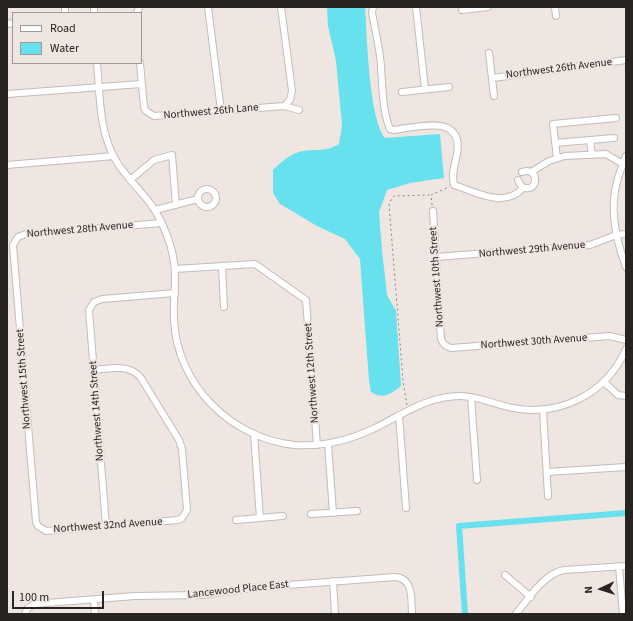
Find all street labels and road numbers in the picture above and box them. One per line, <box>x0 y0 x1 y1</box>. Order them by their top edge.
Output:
street label: Northwest 26th Avenue <box>505 56 613 82</box>
street label: Northwest 26th Lane <box>163 101 259 123</box>
street label: Northwest 28th Avenue <box>26 219 134 241</box>
street label: Northwest 10th Street <box>427 226 447 328</box>
street label: Northwest 29th Avenue <box>478 239 586 261</box>
street label: Northwest 12th Street <box>302 322 322 424</box>
street label: Northwest 15th Street <box>14 328 34 430</box>
street label: Northwest 30th Avenue <box>480 332 588 352</box>
street label: Northwest 14th Street <box>87 360 107 462</box>
street label: Northwest 32nd Avenue <box>53 516 163 536</box>
street label: Lancewood Place East <box>187 578 289 602</box>

